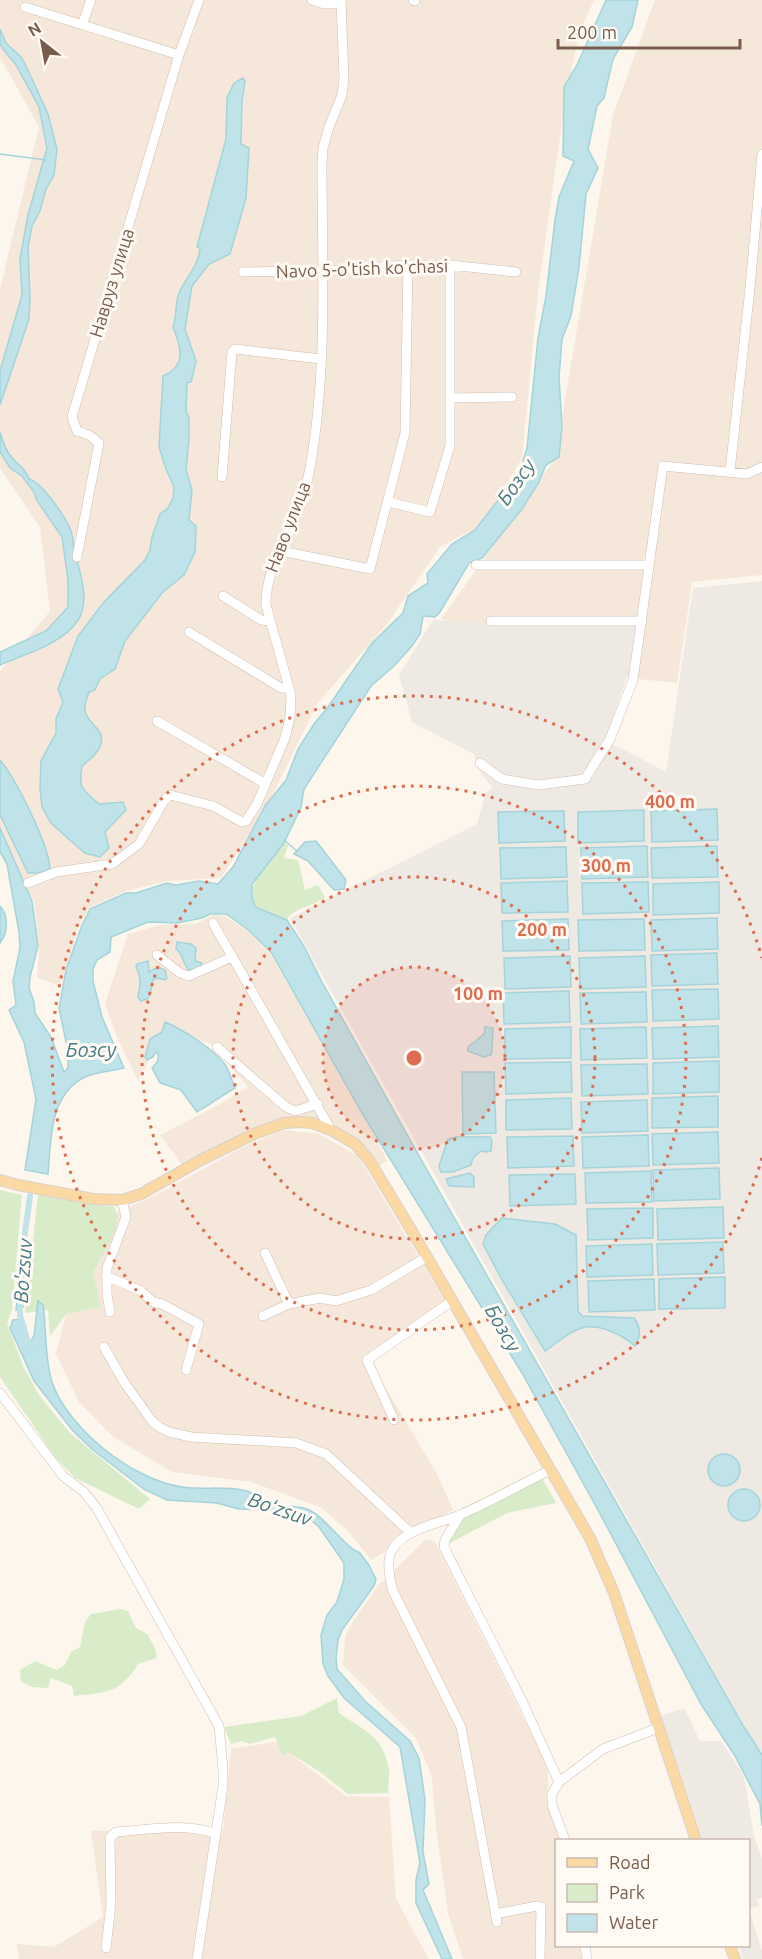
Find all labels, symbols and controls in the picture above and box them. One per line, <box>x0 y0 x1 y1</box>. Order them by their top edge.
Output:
north arrow <box>12 12 72 72</box>
scale bar <box>558 12 740 50</box>
text: N <box>25 18 44 40</box>
text: 200 m <box>567 22 617 42</box>
street label: Навруз улица <box>85 226 137 340</box>
street label: Navo 5-o'tish ko'chasi <box>276 255 448 281</box>
water label: Бозсу <box>492 454 540 509</box>
street label: Наво улица <box>261 478 314 575</box>
text: 400 m <box>645 791 695 811</box>
text: 300 m <box>581 855 631 875</box>
text: 200 m <box>517 919 567 939</box>
text: 100 m <box>453 983 503 1003</box>
water label: Бозсу <box>66 1038 117 1061</box>
centre of rings <box>404 1048 424 1068</box>
water label: Bo'zsuv <box>9 1237 36 1304</box>
water label: Бозсу <box>481 1300 526 1356</box>
water label: Boʻzsuv <box>246 1487 316 1531</box>
legend <box>555 1839 750 1947</box>
text: Road <box>609 1852 651 1872</box>
text: Park <box>609 1882 645 1902</box>
text: Water <box>609 1912 659 1932</box>

